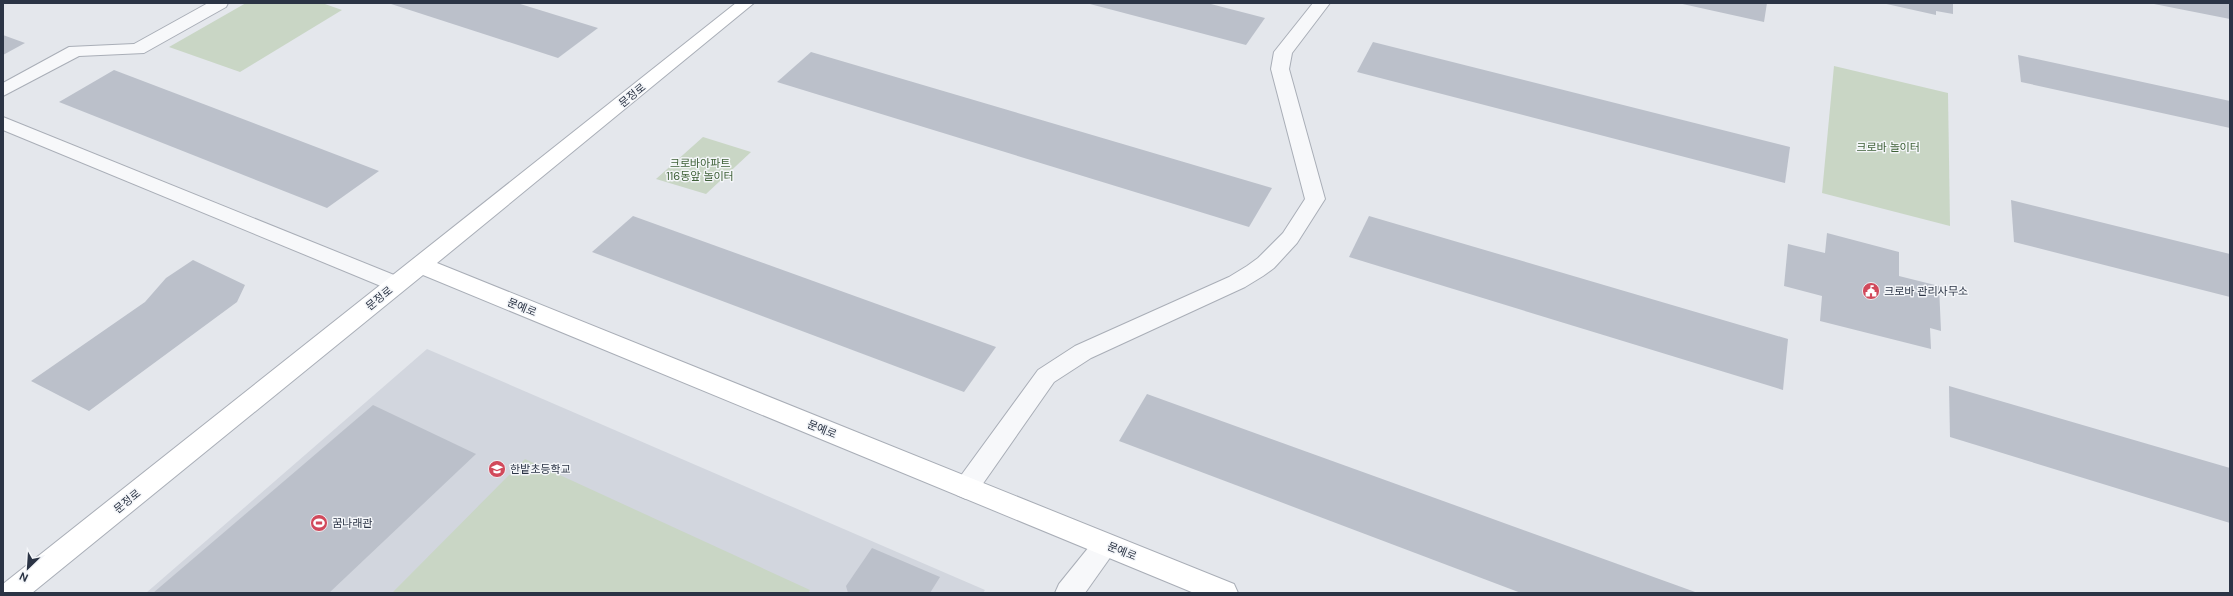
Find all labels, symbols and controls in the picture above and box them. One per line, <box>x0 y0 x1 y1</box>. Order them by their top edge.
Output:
street label: 문정로 <box>616 80 648 110</box>
park label: 크로바 놀이터 <box>1856 140 1920 154</box>
park label: 크로바아파트 116동앞 놀이터 <box>666 156 734 183</box>
public building icon: 크로바 관리사무소 <box>1861 281 1881 301</box>
street label: 문정로 <box>363 283 395 313</box>
place label: 크로바 관리사무소 <box>1884 284 1968 298</box>
street label: 문예로 <box>505 295 539 319</box>
street label: 문예로 <box>805 417 839 441</box>
school or university icon: 한밭초등학교 <box>487 459 507 479</box>
place label: 한밭초등학교 <box>510 462 571 476</box>
street label: 문정로 <box>111 486 143 516</box>
sports icon: 꿈나래관 <box>309 513 329 533</box>
place label: 꿈나래관 <box>332 516 372 530</box>
street label: 문예로 <box>1105 539 1139 563</box>
north arrow <box>8 548 48 588</box>
text: N <box>17 569 30 585</box>

